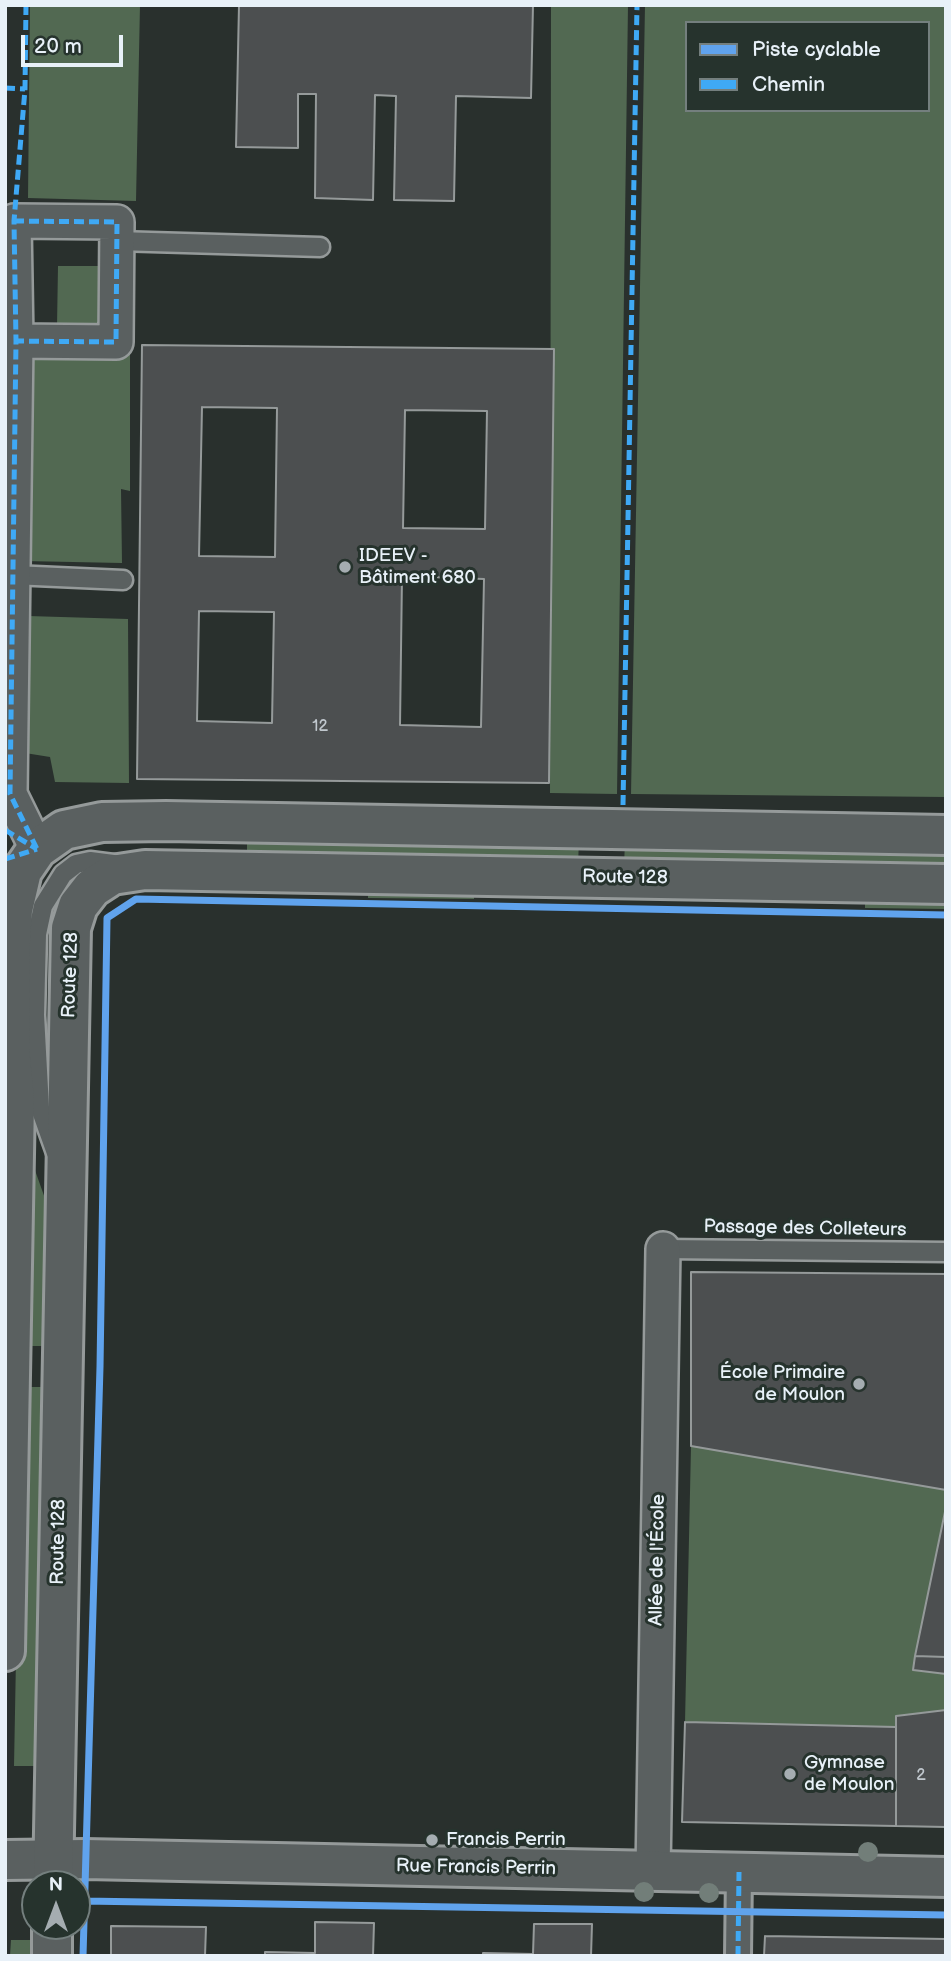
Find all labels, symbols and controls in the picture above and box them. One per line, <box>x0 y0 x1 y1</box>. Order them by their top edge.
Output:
scale bar <box>24 21 126 65</box>
legend <box>685 21 930 112</box>
text: 20 m <box>34 34 82 59</box>
text: Piste cyclable <box>752 37 881 62</box>
text: Chemin <box>752 72 825 97</box>
place label: IDEEV - Bâtiment 680 <box>359 545 476 589</box>
marker: IDEEV - Bâtiment 680 <box>337 559 353 575</box>
house number: 12 <box>312 717 328 737</box>
street label: Route 128 <box>582 866 668 890</box>
street label: Route 128 <box>58 932 84 1018</box>
street label: Passage des Colleteurs <box>703 1216 907 1242</box>
place label: École Primaire de Moulon <box>720 1362 845 1406</box>
marker: École Primaire de Moulon <box>851 1376 867 1392</box>
street label: Allée de l'École <box>645 1494 671 1626</box>
street label: Route 128 <box>47 1499 71 1585</box>
place label: Gymnase de Moulon <box>804 1752 894 1796</box>
marker: Gymnase de Moulon <box>782 1766 798 1782</box>
house number: 2 <box>916 1766 926 1786</box>
place label: Francis Perrin <box>446 1829 566 1851</box>
marker: Francis Perrin <box>424 1832 440 1848</box>
street label: Rue Francis Perrin <box>396 1855 556 1881</box>
north arrow <box>21 1870 91 1940</box>
text: N <box>49 1874 63 1897</box>

